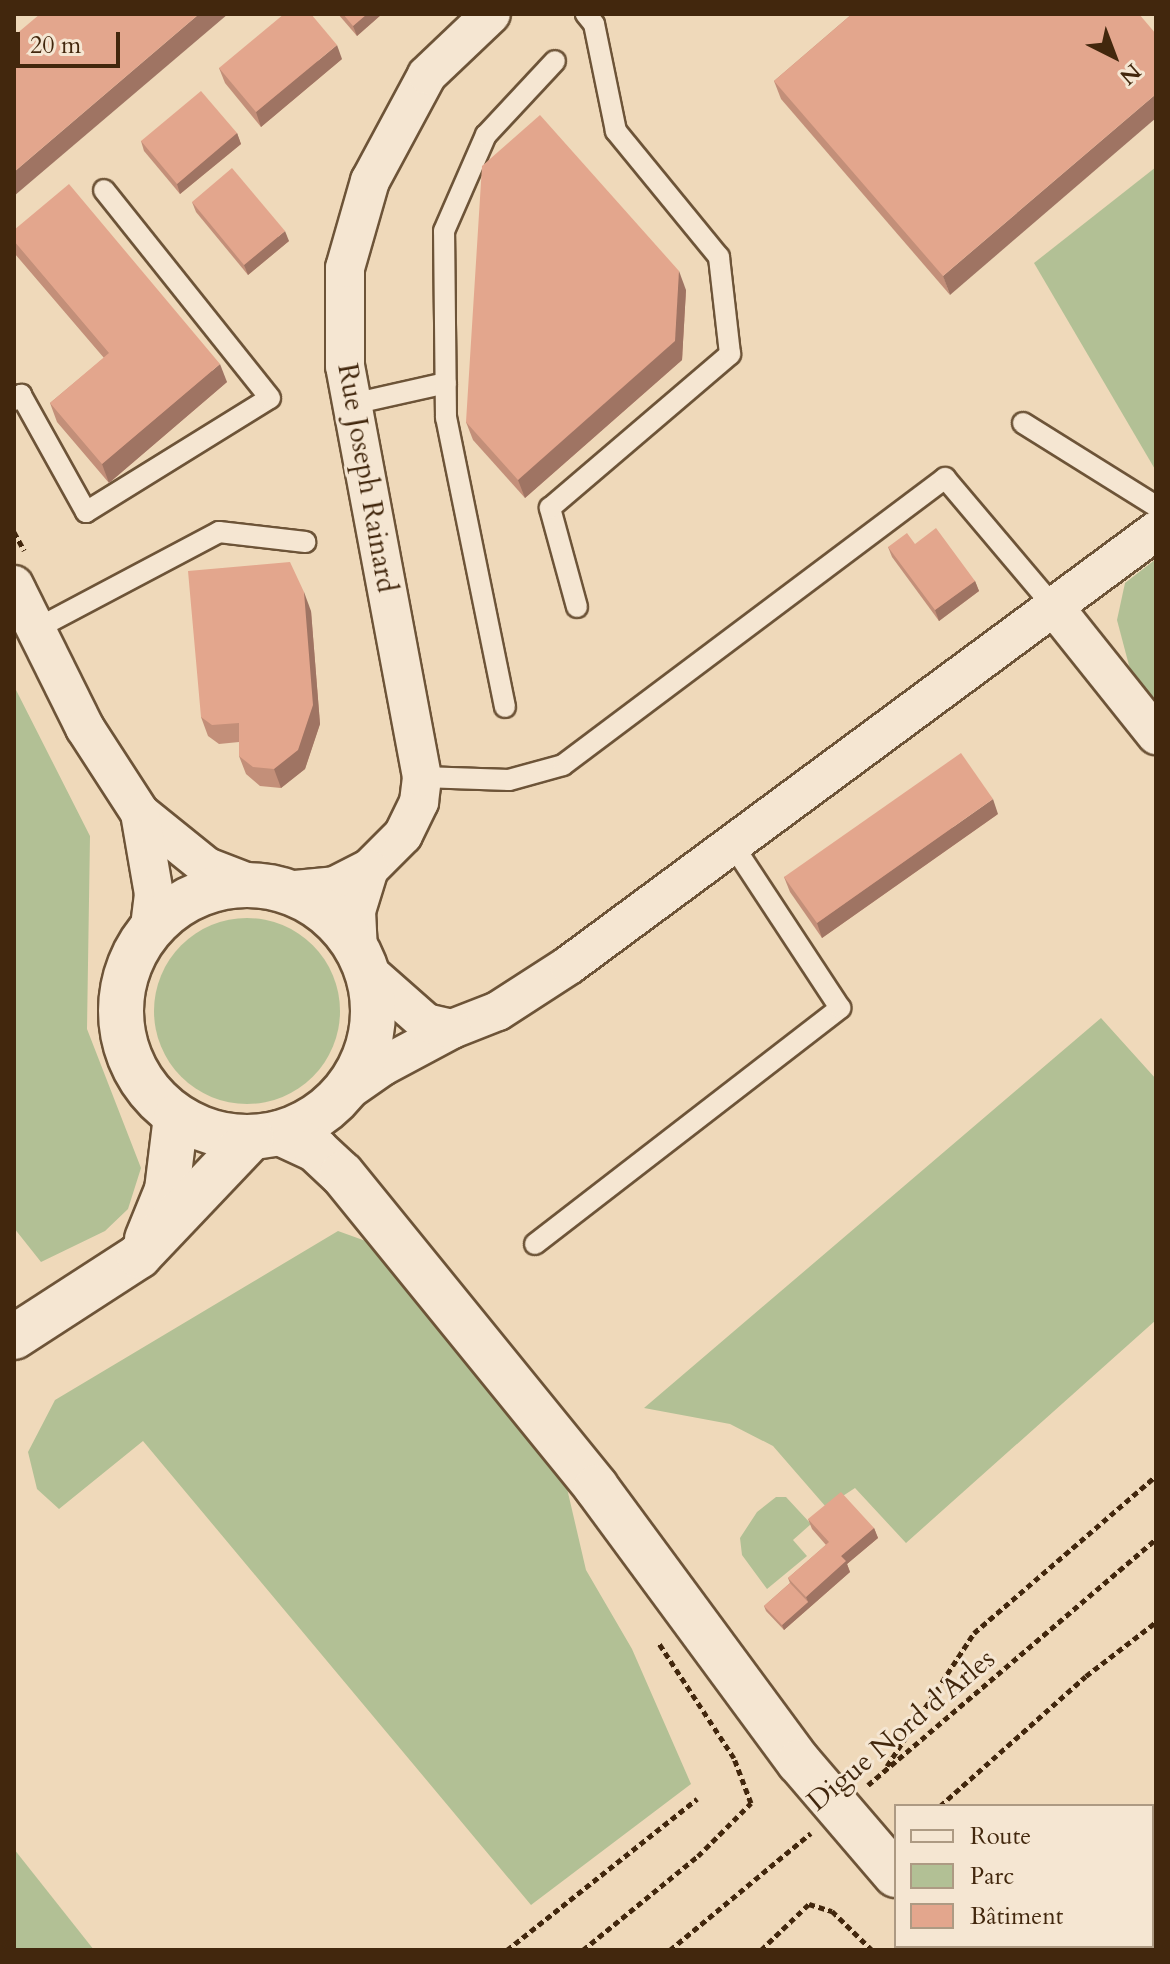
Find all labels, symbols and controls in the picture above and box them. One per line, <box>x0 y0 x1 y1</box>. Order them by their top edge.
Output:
scale bar <box>20 16 124 66</box>
north arrow <box>1074 16 1154 96</box>
text: 20 m <box>30 29 81 62</box>
text: N <box>1113 56 1147 91</box>
street label: Rue Joseph Rainard <box>330 361 404 595</box>
street label: Digue Nord d'Arles <box>801 1642 1001 1818</box>
legend <box>894 1804 1154 1948</box>
text: Route <box>970 1820 1031 1853</box>
text: Parc <box>970 1860 1014 1893</box>
text: Bâtiment <box>970 1900 1063 1933</box>

